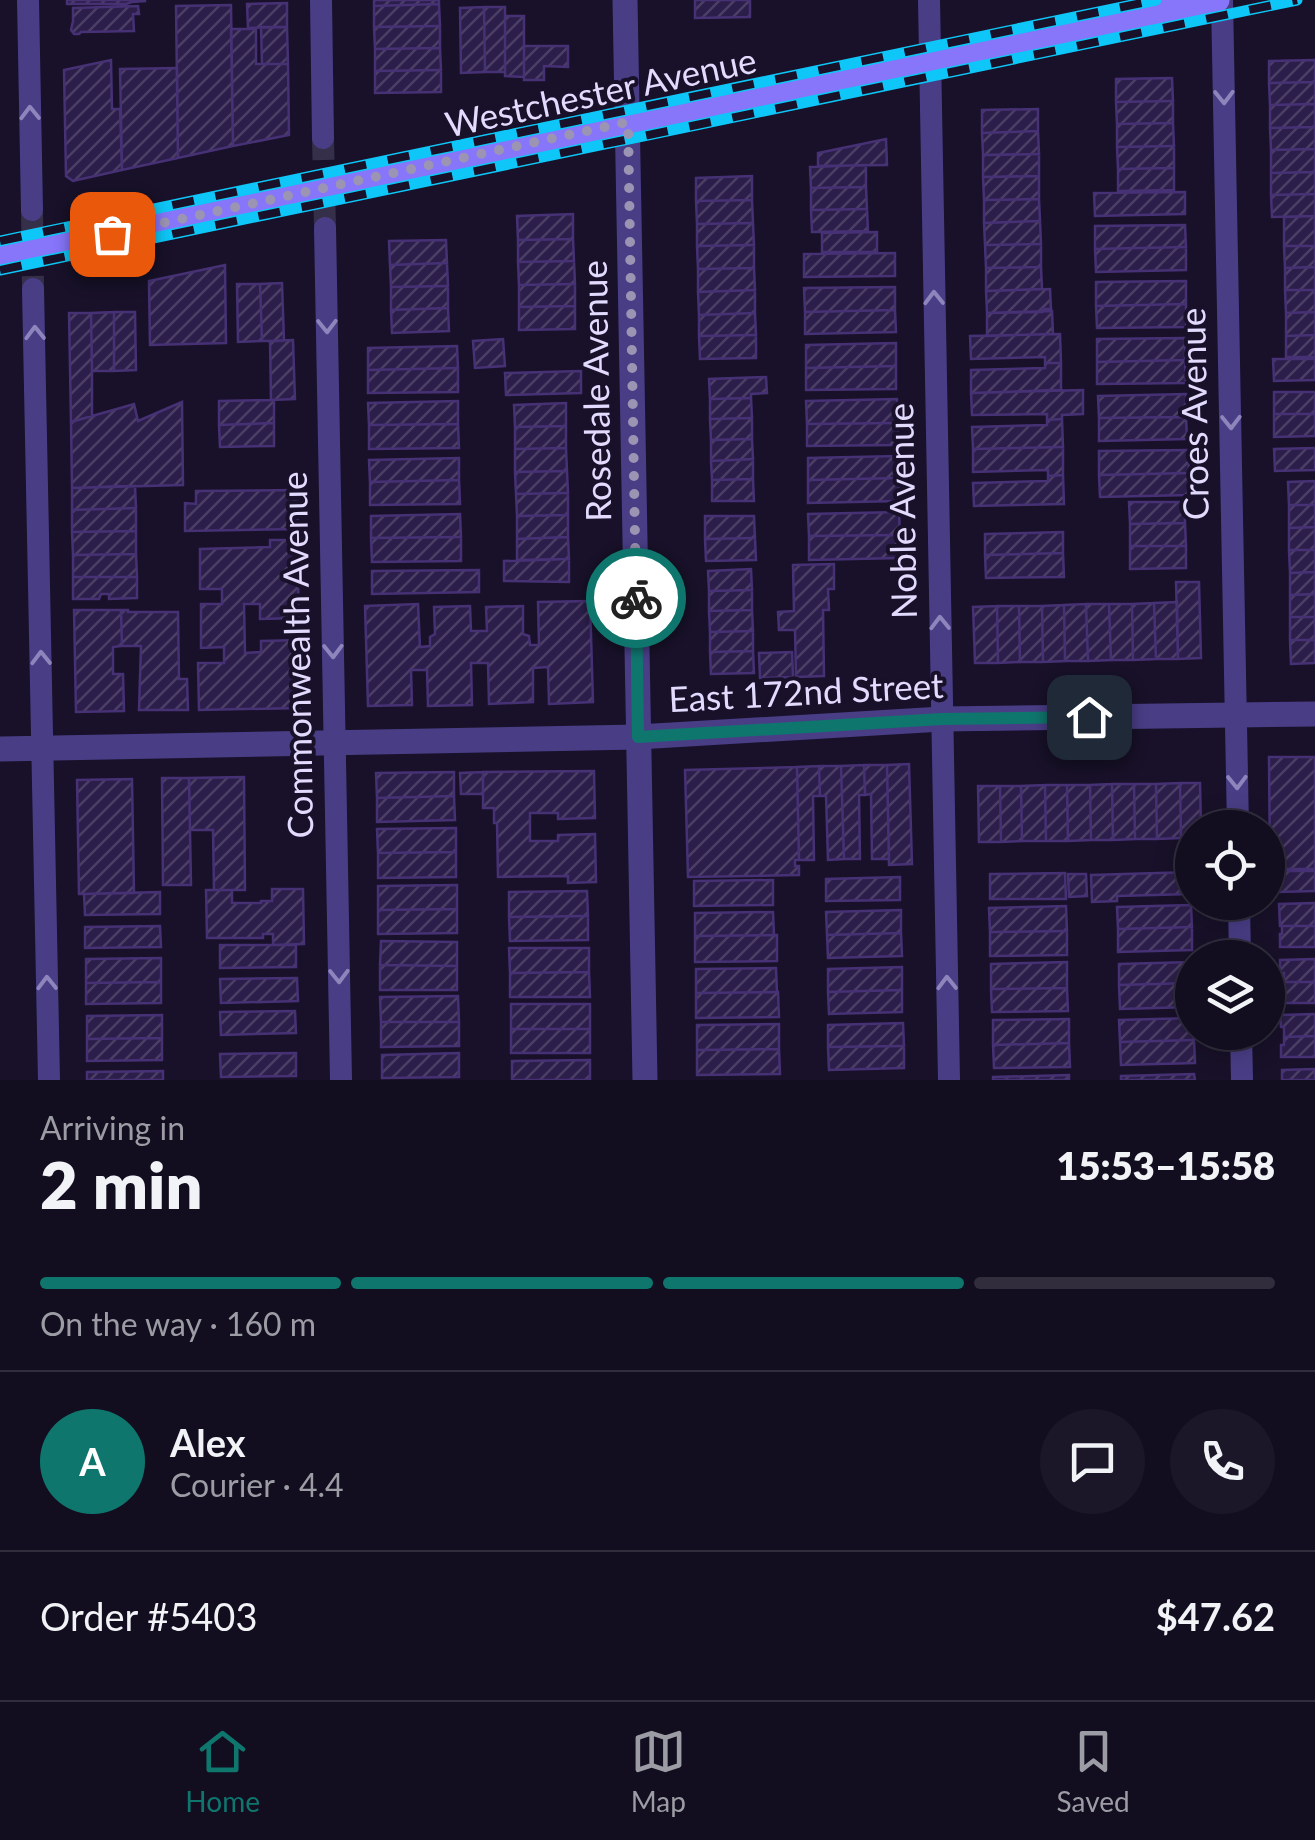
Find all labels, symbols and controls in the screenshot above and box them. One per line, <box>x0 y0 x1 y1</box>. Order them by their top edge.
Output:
street label: Westchester Avenue <box>441 38 760 145</box>
one-way arrow <box>1214 90 1235 106</box>
one-way arrow <box>20 104 41 120</box>
pin <box>70 192 155 277</box>
icon: bag <box>85 207 140 262</box>
street label: Rosedale Avenue <box>572 260 618 522</box>
one-way arrow <box>924 289 945 305</box>
street label: Croes Avenue <box>1170 307 1216 521</box>
one-way arrow <box>316 318 338 334</box>
one-way arrow <box>24 324 45 340</box>
street label: Noble Avenue <box>878 403 924 619</box>
one-way arrow <box>1220 415 1241 431</box>
street label: Commonwealth Avenue <box>272 471 320 839</box>
courier <box>586 548 686 648</box>
icon: bike <box>609 571 664 626</box>
one-way arrow <box>929 614 951 630</box>
one-way arrow <box>322 644 344 659</box>
one-way arrow <box>30 649 52 664</box>
street label: East 172nd Street <box>667 663 945 719</box>
pin <box>1047 675 1132 760</box>
icon: home <box>1062 690 1117 745</box>
one-way arrow <box>1226 776 1248 791</box>
map controls <box>1175 810 1285 1050</box>
button: locate <box>1175 810 1285 920</box>
button: layers <box>1175 940 1285 1050</box>
one-way arrow <box>329 968 350 984</box>
one-way arrow <box>36 974 58 990</box>
one-way arrow <box>936 974 957 990</box>
text: Arriving in <box>40 1108 185 1147</box>
text: 15:53–15:58 <box>1056 1142 1275 1188</box>
text: 2 min <box>40 1145 202 1223</box>
text: On the way · 160 m <box>40 1304 316 1343</box>
button: chat <box>1040 1409 1145 1514</box>
button: phone <box>1170 1409 1275 1514</box>
text: Alex <box>170 1419 246 1465</box>
text: A <box>79 1438 106 1484</box>
text: Courier · 4.4 <box>170 1465 344 1504</box>
text: Order #5403 <box>40 1593 257 1639</box>
text: $47.62 <box>1156 1593 1275 1639</box>
tab: Home <box>185 1724 260 1818</box>
tab: Map <box>631 1724 686 1818</box>
tab: Saved <box>1057 1724 1130 1818</box>

